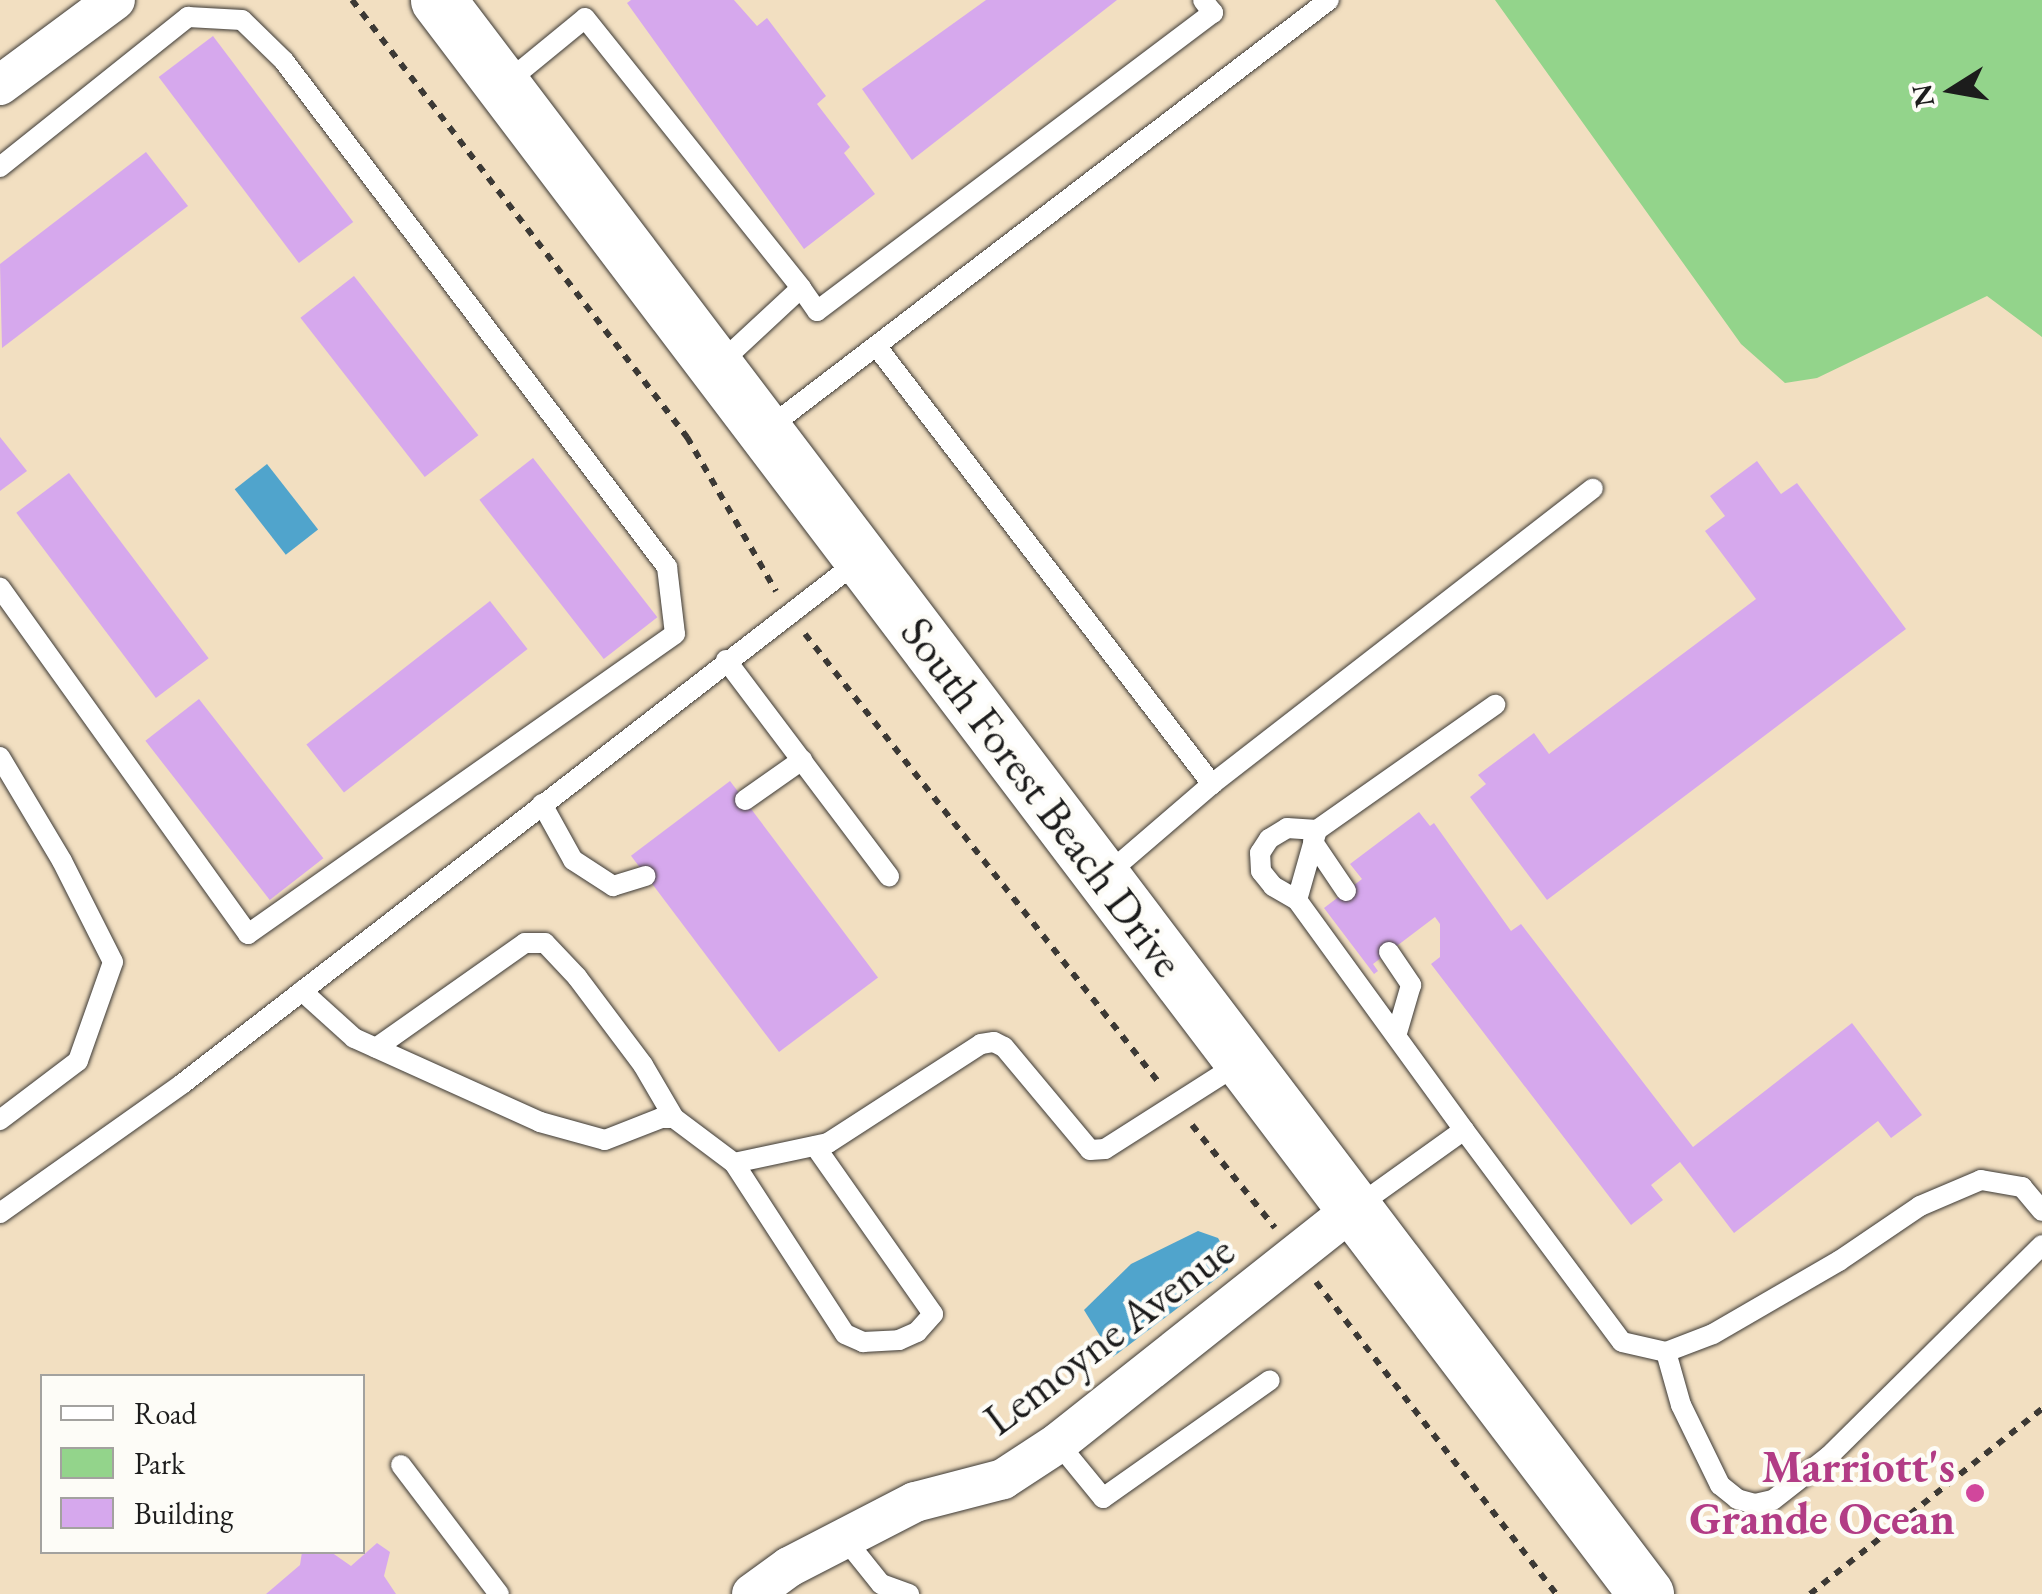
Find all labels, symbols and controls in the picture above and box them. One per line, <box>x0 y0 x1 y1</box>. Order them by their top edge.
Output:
north arrow <box>1902 40 2002 140</box>
text: N <box>1903 81 1942 110</box>
street label: South Forest Beach Drive <box>889 607 1195 987</box>
street label: Lemoyne Avenue <box>973 1223 1245 1447</box>
legend <box>40 1374 365 1554</box>
text: Road <box>134 1394 197 1433</box>
place label: Marriott's Grande Ocean <box>1689 1440 1955 1546</box>
text: Park <box>134 1444 185 1483</box>
marker: Marriott's Grande Ocean <box>1964 1482 1986 1504</box>
text: Building <box>134 1494 233 1533</box>

